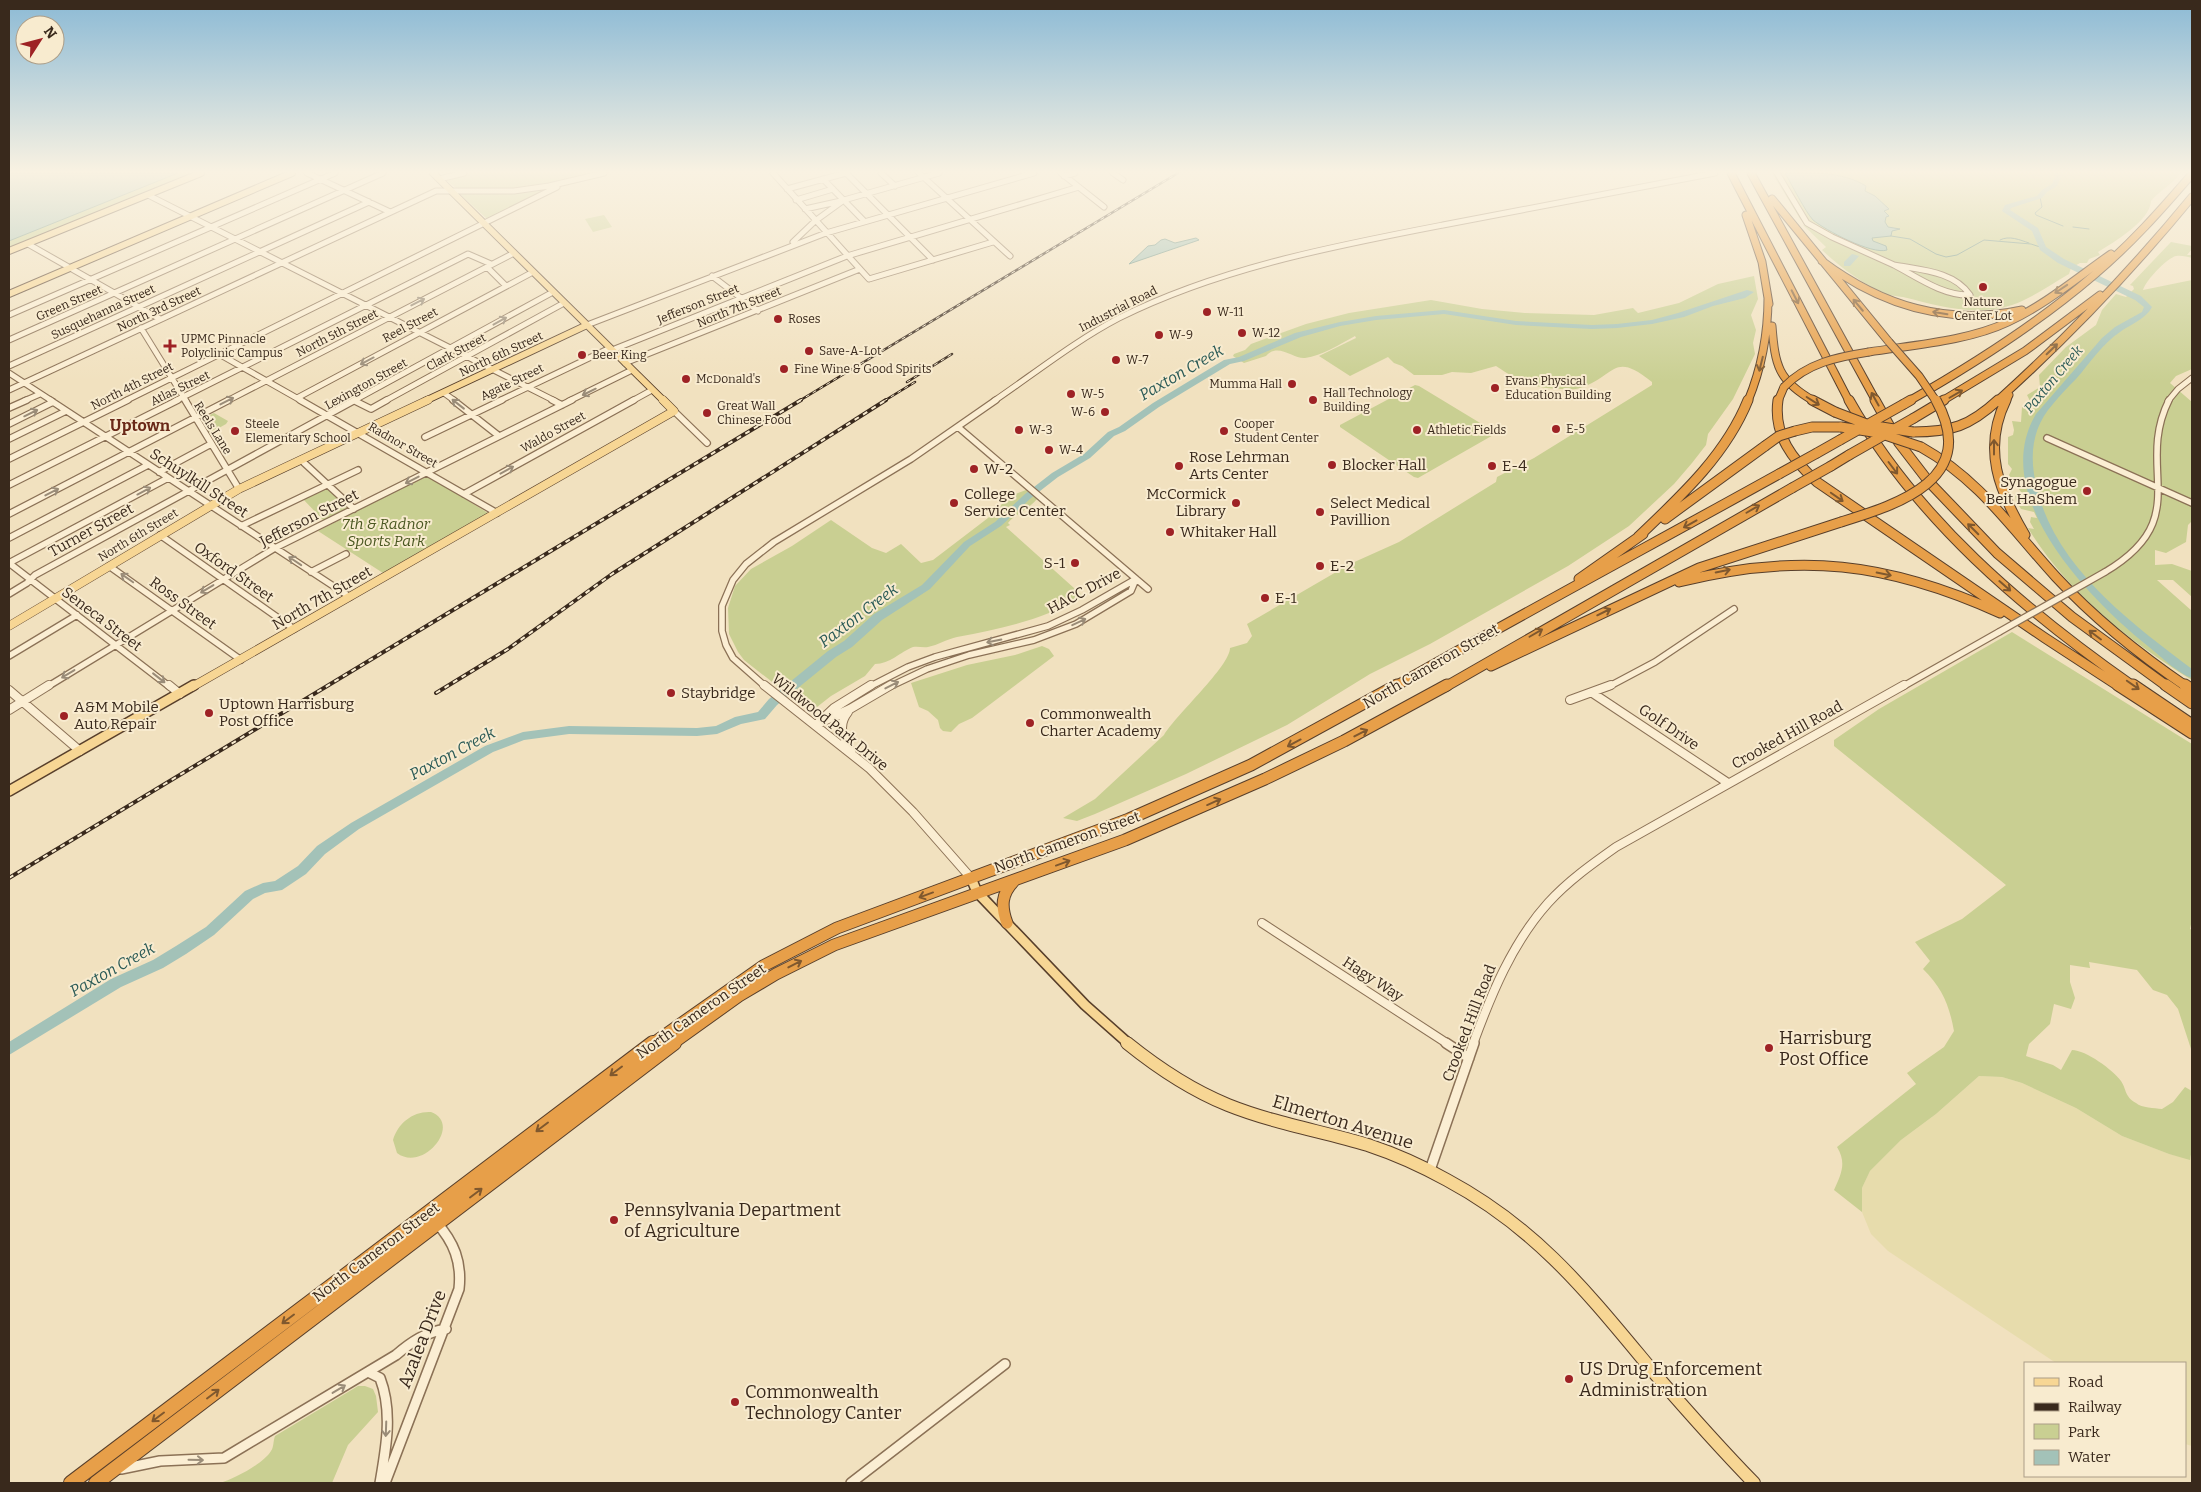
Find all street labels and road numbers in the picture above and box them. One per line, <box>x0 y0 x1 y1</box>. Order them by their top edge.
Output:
street label: Susquehanna Street <box>49 281 158 342</box>
street label: Jefferson Street <box>654 281 741 327</box>
street label: Green Street <box>34 282 105 324</box>
street label: North 3rd Street <box>115 283 204 334</box>
street label: North 7th Street <box>695 283 784 330</box>
street label: Industrial Road <box>1077 283 1159 335</box>
street label: Reel Street <box>380 304 441 345</box>
street label: North 5th Street <box>294 306 381 360</box>
street label: North 6th Street <box>457 328 546 379</box>
street label: Clark Street <box>424 330 489 374</box>
street label: Lexington Street <box>322 355 410 412</box>
street label: North 4th Street <box>88 359 176 413</box>
street label: Agate Street <box>478 360 546 403</box>
street label: Atlas Street <box>148 367 213 408</box>
street label: Reels Lane <box>191 399 235 457</box>
street label: Waldo Street <box>518 408 588 455</box>
street label: Radnor Street <box>366 420 441 471</box>
street label: Schuylkill Street <box>147 445 252 522</box>
street label: Jefferson Street <box>256 485 362 551</box>
street label: Turner Street <box>46 499 137 561</box>
street label: North 6th Street <box>96 505 181 564</box>
street label: Oxford Street <box>191 538 278 606</box>
street label: North 7th Street <box>269 562 375 634</box>
street label: HACC Drive <box>1044 564 1124 618</box>
street label: Ross Street <box>146 573 220 633</box>
street label: Seneca Street <box>58 583 146 655</box>
street label: North Cameron Street <box>1360 619 1503 712</box>
street label: Wildwood Park Drive <box>768 670 892 774</box>
street label: Crooked Hill Road <box>1728 697 1846 773</box>
street label: Golf Drive <box>1635 700 1703 754</box>
street label: North Cameron Street <box>991 807 1143 877</box>
street label: Hagy Way <box>1339 953 1407 1005</box>
street label: North Cameron Street <box>633 959 770 1063</box>
street label: Crooked Hill Road <box>1438 962 1500 1084</box>
street label: Elmerton Avenue <box>1270 1090 1416 1154</box>
street label: North Cameron Street <box>309 1198 443 1306</box>
street label: Azalea Drive <box>393 1287 451 1391</box>

